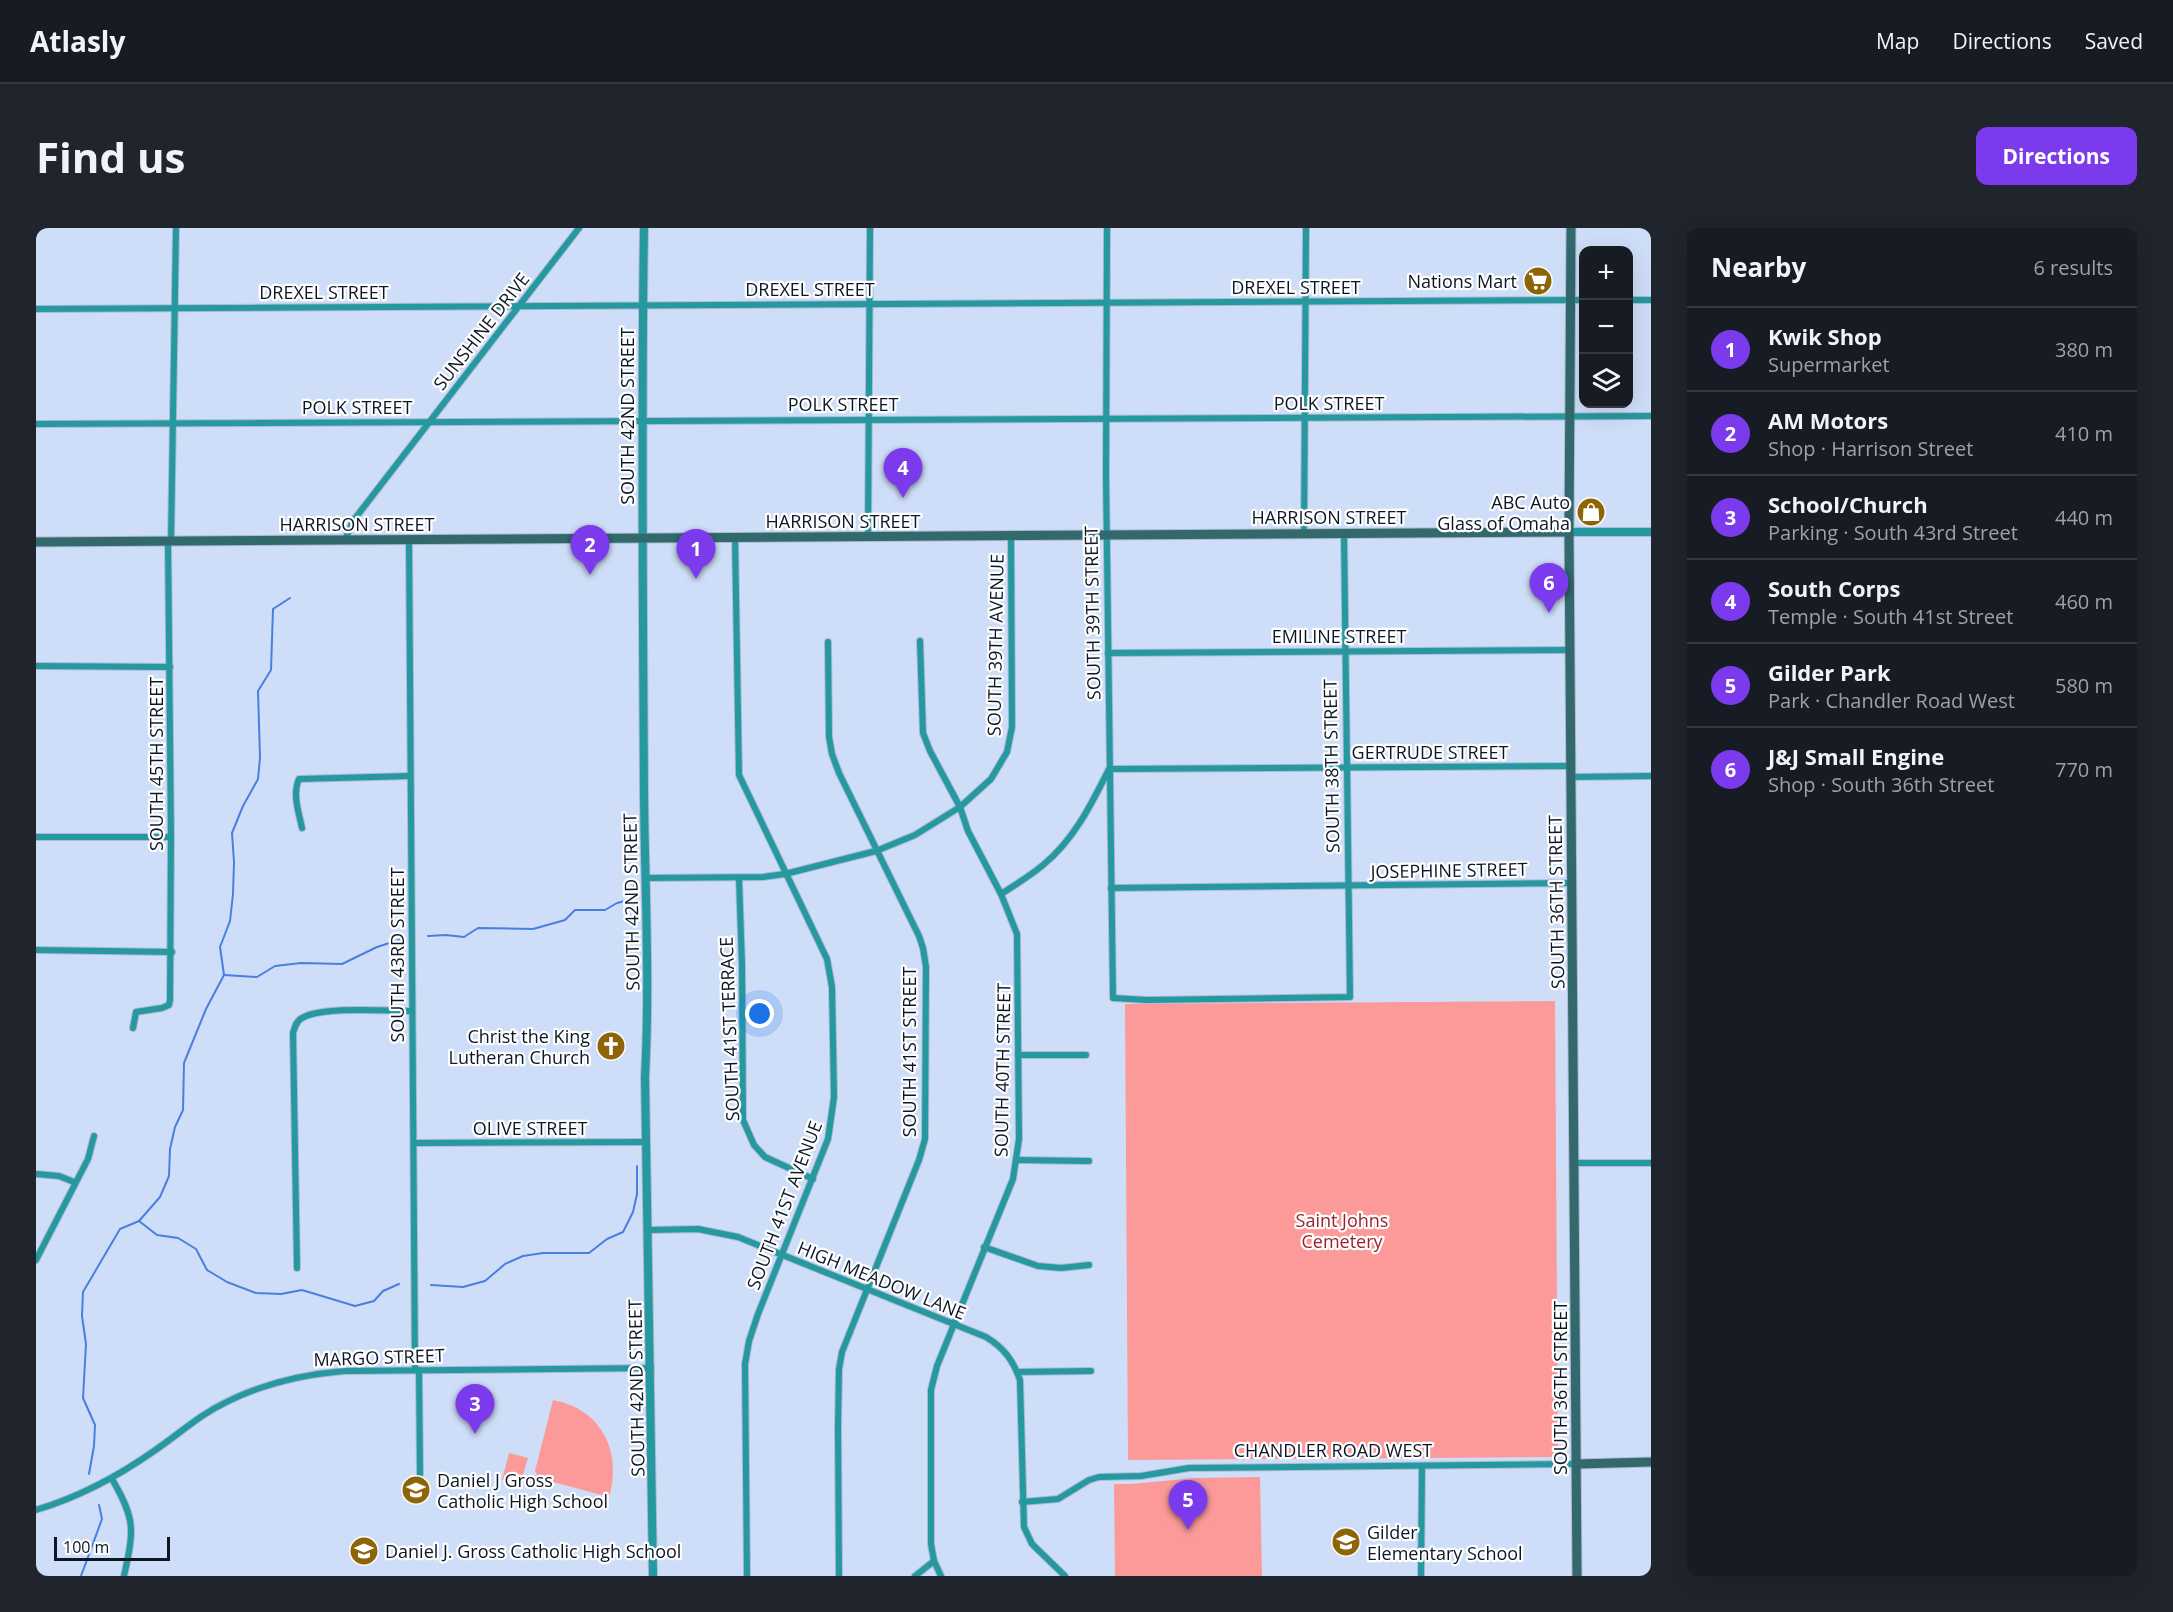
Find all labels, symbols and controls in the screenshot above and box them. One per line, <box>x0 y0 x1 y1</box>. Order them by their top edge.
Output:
text: Atlasly <box>30 22 125 60</box>
text: Map <box>1876 27 1919 55</box>
text: Directions <box>1952 27 2052 55</box>
text: Saved <box>2085 27 2143 55</box>
button: Directions <box>1976 127 2137 185</box>
text: Find us <box>36 128 185 185</box>
map controls <box>1579 246 1633 408</box>
button: + <box>1579 246 1633 300</box>
text: Nearby <box>1711 249 1806 285</box>
text: 6 results <box>2033 254 2113 281</box>
supermarket icon: Nations Mart <box>1522 265 1554 297</box>
street label: SUNSHINE DRIVE <box>428 267 534 395</box>
place label: Nations Mart <box>1407 269 1517 293</box>
street label: DREXEL STREET <box>1231 275 1361 299</box>
street label: DREXEL STREET <box>745 277 875 301</box>
street label: DREXEL STREET <box>259 280 389 304</box>
button: − <box>1579 300 1633 354</box>
text: Kwik Shop <box>1768 321 1882 351</box>
street label: SOUTH 42ND STREET <box>615 327 639 505</box>
text: 1 <box>1725 336 1736 363</box>
text: 380 m <box>2055 336 2113 363</box>
text: Supermarket <box>1768 351 1890 378</box>
button: layers <box>1579 354 1633 408</box>
street label: POLK STREET <box>1274 391 1384 415</box>
street label: POLK STREET <box>788 392 898 416</box>
street label: POLK STREET <box>302 395 412 419</box>
text: AM Motors <box>1768 405 1888 435</box>
text: 2 <box>1725 420 1736 447</box>
text: 410 m <box>2055 420 2113 447</box>
text: Shop · Harrison Street <box>1768 435 1973 462</box>
pin: 4 <box>884 448 922 498</box>
text: School/Church <box>1768 489 1928 519</box>
place label: ABC Auto Glass of Omaha <box>1437 490 1570 535</box>
shop icon: ABC Auto Glass of Omaha <box>1575 496 1607 528</box>
text: 3 <box>1725 504 1736 531</box>
text: 440 m <box>2055 504 2113 531</box>
street label: HARRISON STREET <box>1252 505 1406 529</box>
street label: HARRISON STREET <box>766 509 920 533</box>
street label: HARRISON STREET <box>280 512 434 536</box>
text: Parking · South 43rd Street <box>1768 519 2018 546</box>
pin: 2 <box>570 526 610 575</box>
street label: SOUTH 39TH STREET <box>1078 526 1106 700</box>
pin: 1 <box>676 530 716 579</box>
street label: SOUTH 39TH AVENUE <box>981 554 1009 736</box>
pin: 6 <box>1530 564 1568 613</box>
text: South Corps <box>1768 573 1900 603</box>
text: 4 <box>1725 588 1736 615</box>
text: 460 m <box>2055 588 2113 615</box>
text: Temple · South 41st Street <box>1768 603 2013 630</box>
street label: EMILINE STREET <box>1272 624 1406 648</box>
text: Gilder Park <box>1768 657 1891 687</box>
text: 5 <box>1725 672 1736 699</box>
text: 580 m <box>2055 672 2113 699</box>
street label: SOUTH 45TH STREET <box>144 677 168 851</box>
street label: SOUTH 38TH STREET <box>1317 679 1345 853</box>
text: Park · Chandler Road West <box>1768 687 2015 714</box>
street label: GERTRUDE STREET <box>1352 740 1509 764</box>
text: J&J Small Engine <box>1768 741 1944 771</box>
text: 6 <box>1725 756 1736 783</box>
text: 770 m <box>2055 756 2113 783</box>
text: Shop · South 36th Street <box>1768 771 1994 798</box>
street label: SOUTH 42ND STREET <box>617 813 645 991</box>
street label: SOUTH 36TH STREET <box>1542 815 1570 989</box>
street label: JOSEPHINE STREET <box>1368 857 1528 883</box>
street label: SOUTH 43RD STREET <box>385 867 409 1043</box>
street label: SOUTH 41ST TERRACE <box>714 936 744 1122</box>
street label: SOUTH 41ST STREET <box>897 967 921 1137</box>
street label: SOUTH 40TH STREET <box>988 983 1016 1157</box>
your location <box>745 999 774 1028</box>
place label: Christ the King Lutheran Church <box>448 1024 590 1069</box>
church icon: Christ the King Lutheran Church <box>595 1030 627 1062</box>
street label: OLIVE STREET <box>473 1116 587 1140</box>
street label: SOUTH 41ST AVENUE <box>741 1117 827 1293</box>
park label: Saint Johns Cemetery <box>1296 1208 1388 1253</box>
street label: HIGH MEADOW LANE <box>794 1235 970 1325</box>
street label: SOUTH 42ND STREET <box>622 1299 650 1477</box>
street label: SOUTH 36TH STREET <box>1548 1301 1572 1475</box>
street label: MARGO STREET <box>313 1343 445 1371</box>
pin: 3 <box>456 1384 494 1434</box>
street label: CHANDLER ROAD WEST <box>1234 1438 1432 1462</box>
place label: Daniel J Gross Catholic High School <box>437 1468 608 1513</box>
school or university icon: Daniel J Gross Catholic High School <box>400 1474 432 1506</box>
pin: 5 <box>1168 1480 1208 1530</box>
place label: Gilder Elementary School <box>1367 1520 1523 1565</box>
school or university icon: Gilder Elementary School <box>1330 1526 1362 1558</box>
scale bar <box>54 1534 170 1562</box>
school or university icon: Daniel J. Gross Catholic High School <box>348 1535 380 1567</box>
text: 100 m <box>63 1536 109 1558</box>
place label: Daniel J. Gross Catholic High School <box>385 1539 681 1563</box>

